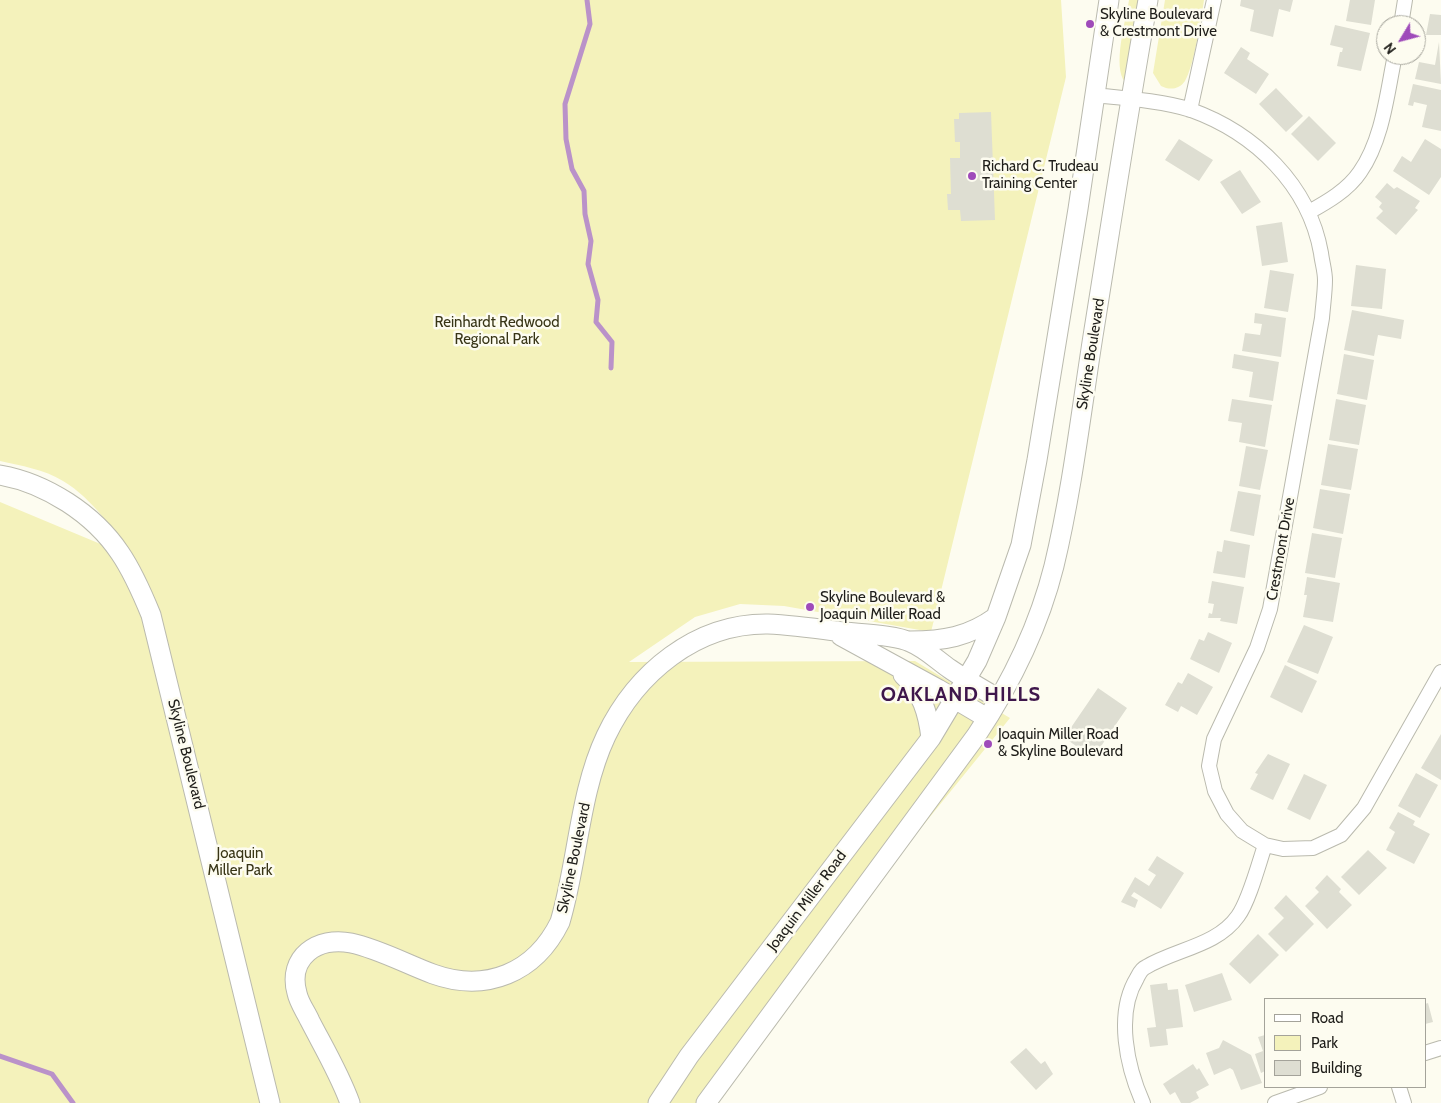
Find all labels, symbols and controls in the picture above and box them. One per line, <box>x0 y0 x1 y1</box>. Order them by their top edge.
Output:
place label: Skyline Boulevard & Crestmont Drive <box>1100 6 1217 41</box>
north arrow <box>1376 15 1426 65</box>
marker: Skyline Boulevard & Crestmont Drive <box>1084 18 1096 30</box>
text: N <box>1380 39 1400 58</box>
place label: Richard C. Trudeau Training Center <box>982 158 1099 193</box>
marker: Richard C. Trudeau Training Center <box>966 170 978 182</box>
street label: Skyline Boulevard <box>1073 297 1109 411</box>
park label: Reinhardt Redwood Regional Park <box>434 314 560 349</box>
street label: Crestmont Drive <box>1263 496 1299 602</box>
place label: Skyline Boulevard & Joaquin Miller Road <box>820 589 945 624</box>
marker: Skyline Boulevard & Joaquin Miller Road <box>804 601 816 613</box>
district label: OAKLAND HILLS <box>879 683 1043 707</box>
street label: Skyline Boulevard <box>164 697 208 811</box>
place label: Joaquin Miller Road & Skyline Boulevard <box>998 726 1123 761</box>
marker: Joaquin Miller Road & Skyline Boulevard <box>982 738 994 750</box>
street label: Skyline Boulevard <box>553 801 595 915</box>
park label: Joaquin Miller Park <box>207 845 273 880</box>
street label: Joaquin Miller Road <box>763 847 851 955</box>
legend <box>1264 998 1426 1088</box>
text: Road <box>1311 1009 1344 1027</box>
text: Park <box>1311 1034 1338 1052</box>
text: Building <box>1311 1059 1362 1077</box>

